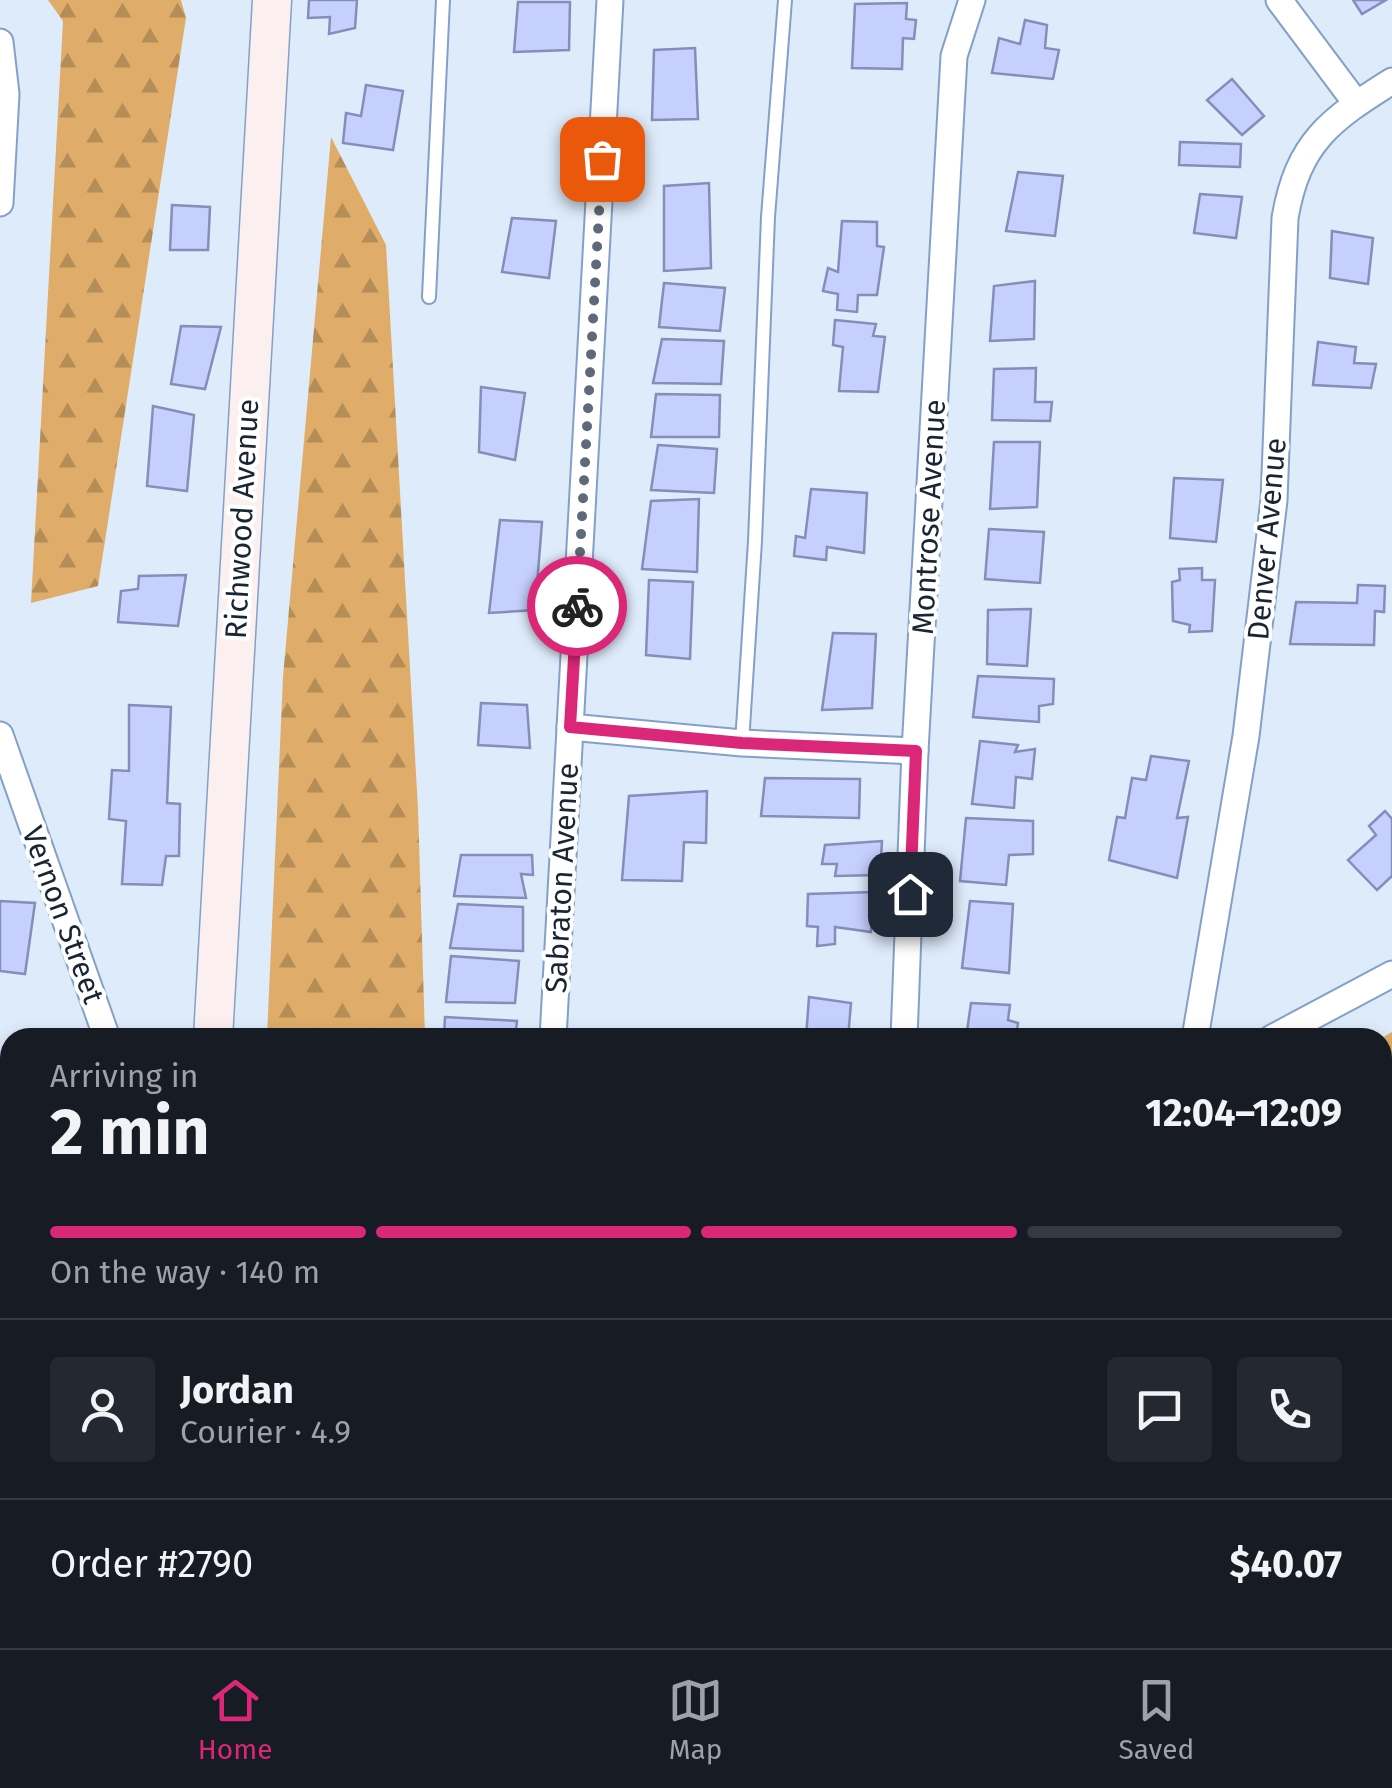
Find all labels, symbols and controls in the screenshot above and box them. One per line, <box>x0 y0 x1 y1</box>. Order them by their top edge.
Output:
pin <box>560 117 645 202</box>
icon: bag <box>575 132 630 187</box>
street label: Richwood Avenue <box>218 398 266 640</box>
street label: Montrose Avenue <box>905 399 953 635</box>
street label: Denver Avenue <box>1240 436 1294 642</box>
courier <box>527 556 627 656</box>
icon: bike <box>550 579 605 634</box>
street label: Sabraton Avenue <box>538 762 586 994</box>
street label: Vernon Street <box>14 822 112 1009</box>
pin <box>868 852 953 937</box>
icon: home <box>883 867 938 922</box>
text: Arriving in <box>50 1057 198 1095</box>
text: 12:04–12:09 <box>1145 1090 1342 1136</box>
text: 2 min <box>50 1093 210 1171</box>
text: On the way · 140 m <box>50 1253 320 1291</box>
button: person <box>50 1357 155 1462</box>
button: chat <box>1107 1357 1212 1462</box>
button: phone <box>1237 1357 1342 1462</box>
text: Jordan <box>180 1367 294 1413</box>
text: Courier · 4.9 <box>180 1413 351 1451</box>
text: Order #2790 <box>50 1541 253 1587</box>
text: $40.07 <box>1230 1541 1342 1587</box>
tab: Home <box>198 1673 272 1766</box>
tab: Map <box>668 1673 723 1766</box>
tab: Saved <box>1118 1673 1194 1766</box>

